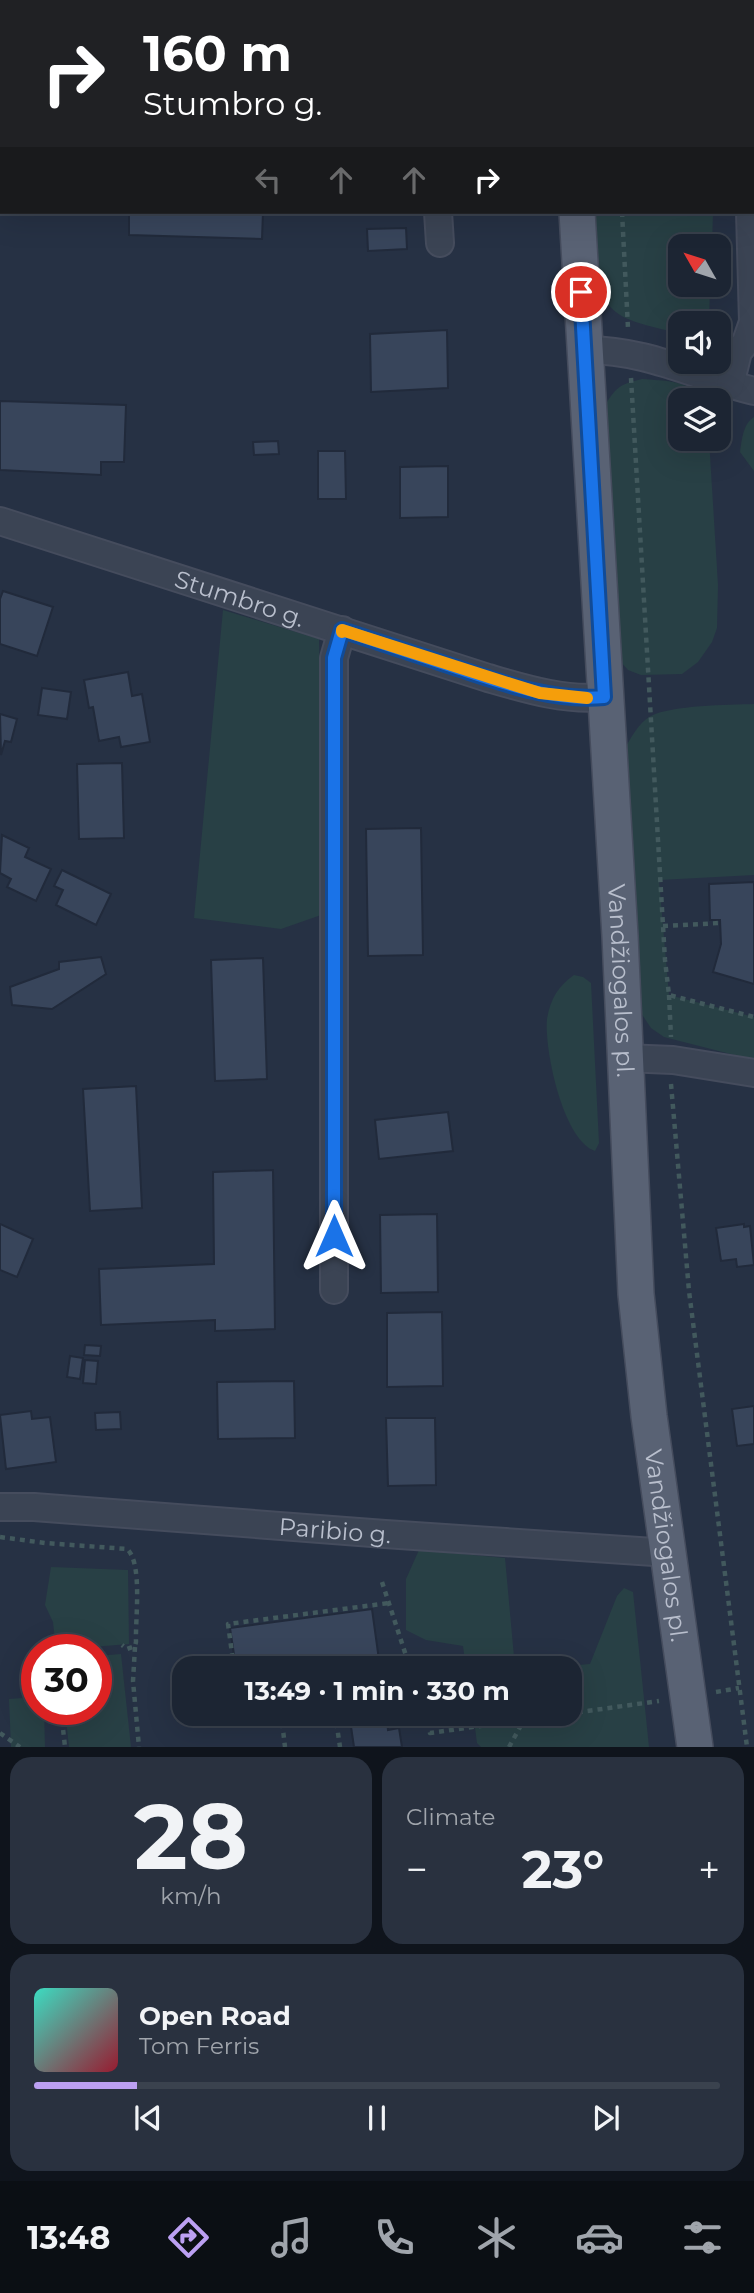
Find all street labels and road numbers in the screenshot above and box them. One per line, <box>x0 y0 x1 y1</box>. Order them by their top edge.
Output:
street label: Stumbro g. <box>171 564 308 633</box>
street label: Vandžiogalos pl. <box>602 883 641 1078</box>
street label: Vandžiogalos pl. <box>639 1447 695 1643</box>
street label: Paribio g. <box>278 1511 392 1549</box>

